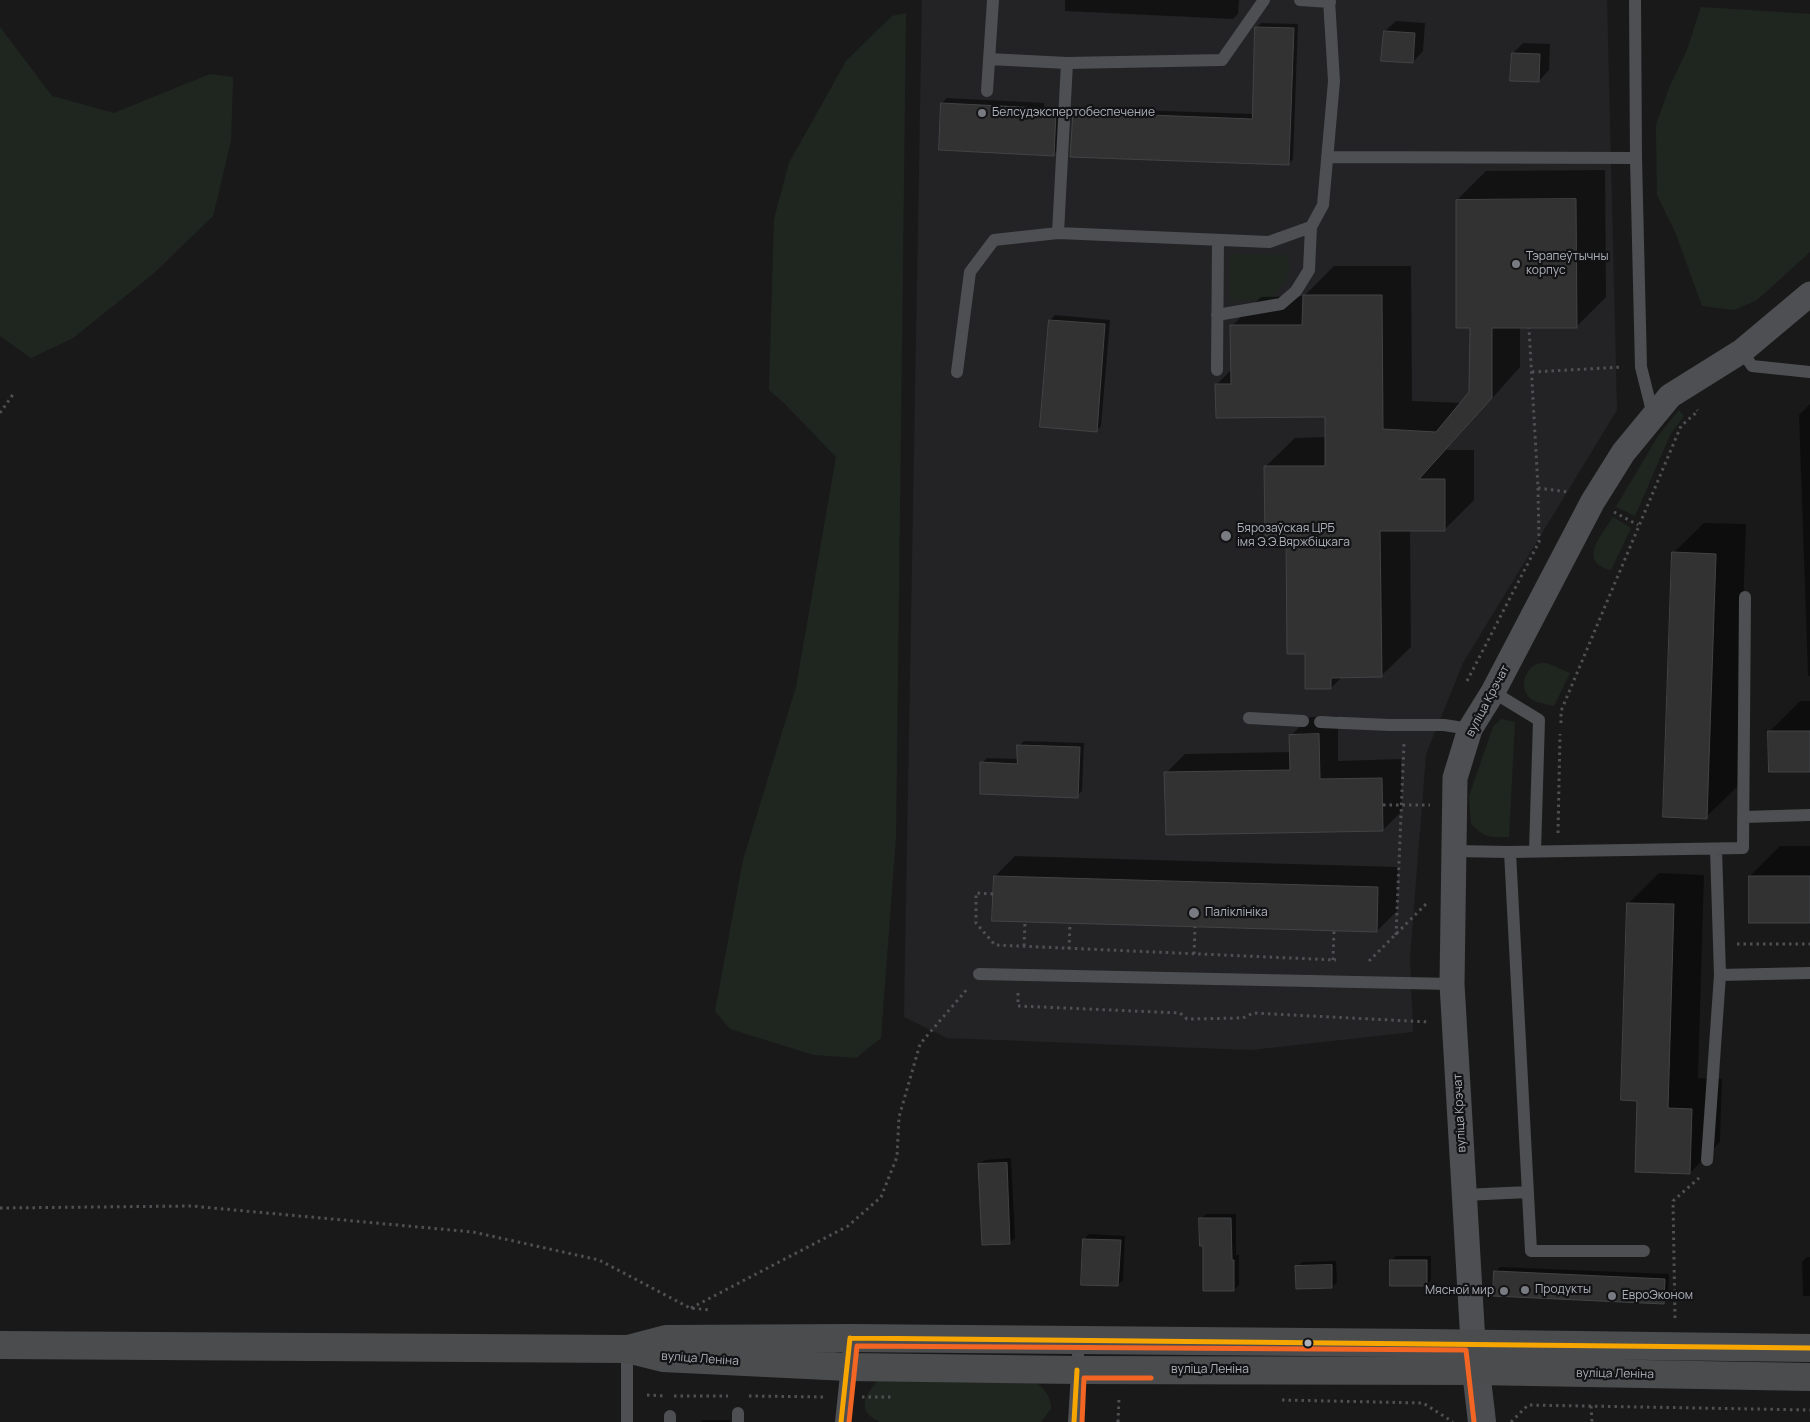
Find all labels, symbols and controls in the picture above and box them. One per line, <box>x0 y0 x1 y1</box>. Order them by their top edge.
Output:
place label: Белсудэкспертобеспечение <box>992 106 1155 120</box>
marker: Белсудэкспертобеспечение <box>976 107 988 119</box>
place label: Тэрапеўтычны корпус <box>1526 250 1608 278</box>
marker: Тэрапеўтычны корпус <box>1510 258 1522 270</box>
place label: Бярозаўская ЦРБ імя Э.Э.Вяржбіцкага <box>1237 522 1350 550</box>
marker: Бярозаўская ЦРБ імя Э.Э.Вяржбіцкага <box>1219 529 1233 543</box>
street label: вуліца Крэчат <box>1463 663 1513 739</box>
marker: Паліклініка <box>1187 906 1201 920</box>
place label: Паліклініка <box>1205 906 1268 920</box>
street label: вуліца Крэчат <box>1451 1073 1469 1153</box>
place label: Продукты <box>1535 1283 1591 1297</box>
place label: Мясной мир <box>1425 1284 1494 1298</box>
marker: Продукты <box>1519 1284 1531 1296</box>
marker: Мясной мир <box>1498 1285 1510 1297</box>
place label: ЕвроЭконом <box>1622 1289 1693 1303</box>
marker: ЕвроЭконом <box>1606 1290 1618 1302</box>
unlabelled marker <box>1303 1338 1313 1348</box>
street label: вуліца Леніна <box>661 1349 739 1369</box>
street label: вуліца Леніна <box>1171 1363 1249 1377</box>
street label: вуліца Леніна <box>1576 1366 1654 1382</box>

